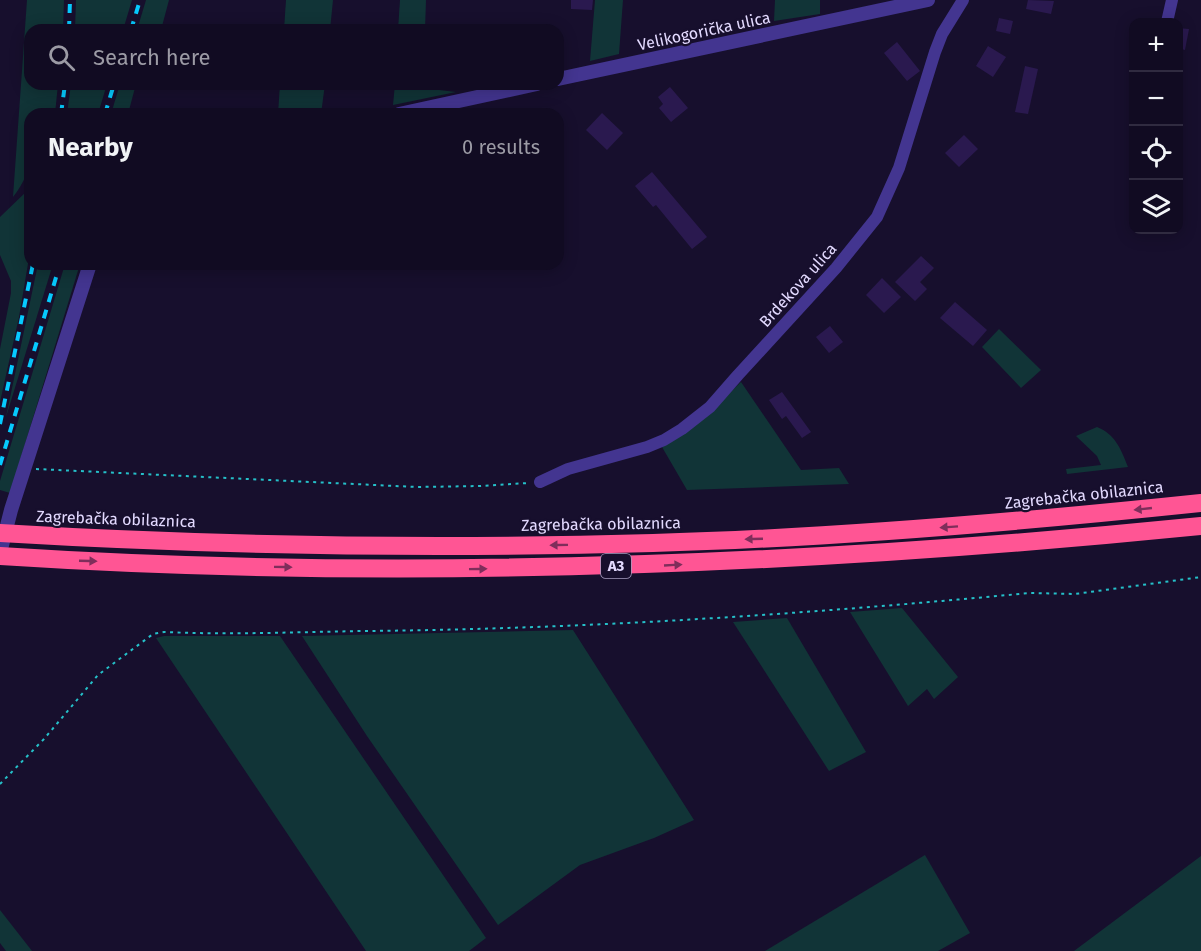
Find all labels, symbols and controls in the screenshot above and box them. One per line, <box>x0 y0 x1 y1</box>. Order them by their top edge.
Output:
street label: Velikogorička ulica <box>636 8 772 54</box>
map controls <box>1129 18 1183 234</box>
button: + <box>1129 18 1183 72</box>
search box <box>24 24 564 90</box>
icon: search <box>45 41 78 74</box>
text: Search here <box>93 44 211 71</box>
button: − <box>1129 72 1183 126</box>
button: locate <box>1129 126 1183 180</box>
text: Nearby <box>48 132 133 163</box>
text: 0 results <box>462 135 540 159</box>
button: layers <box>1129 180 1183 234</box>
street label: Brdekova ulica <box>755 239 841 331</box>
street label: Zagrebačka obilaznica <box>1004 477 1164 513</box>
one-way arrow <box>1133 504 1152 514</box>
street label: Zagrebačka obilaznica <box>36 507 196 531</box>
street label: Zagrebačka obilaznica <box>521 513 681 535</box>
one-way arrow <box>939 522 958 532</box>
one-way arrow <box>744 534 763 543</box>
one-way arrow <box>550 540 569 550</box>
road number: A3 <box>601 554 631 578</box>
one-way arrow <box>78 556 97 565</box>
one-way arrow <box>663 560 682 569</box>
one-way arrow <box>273 563 292 572</box>
one-way arrow <box>468 564 487 573</box>

